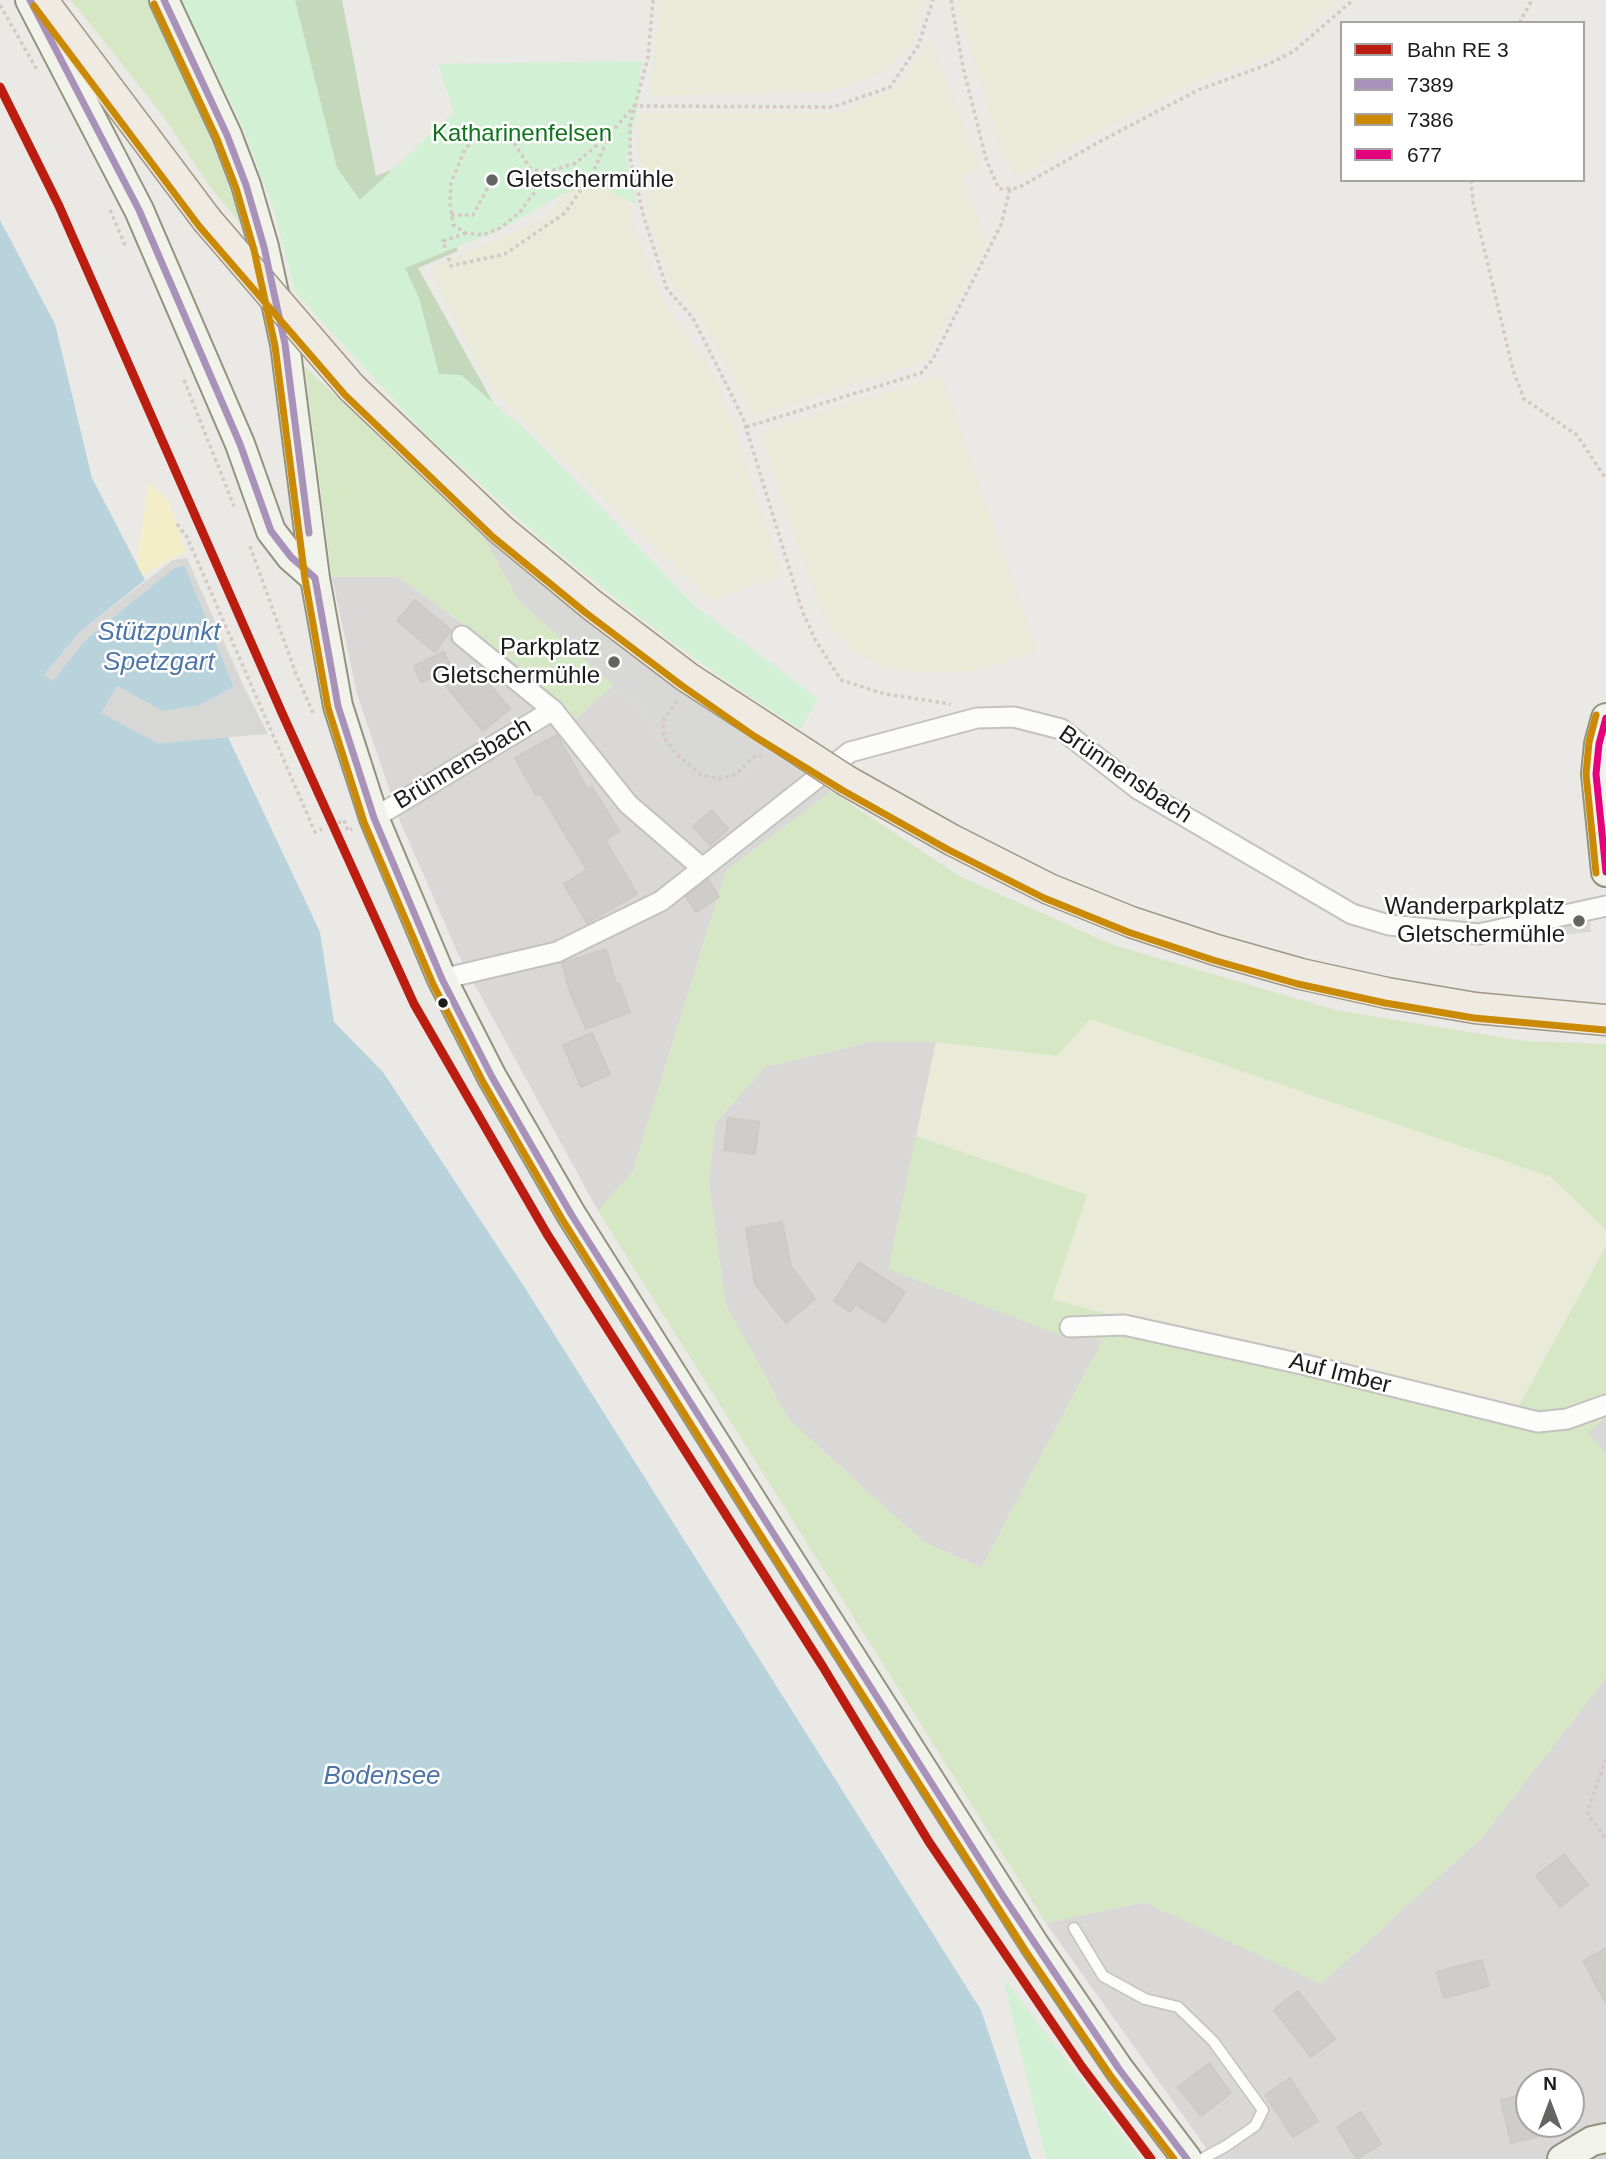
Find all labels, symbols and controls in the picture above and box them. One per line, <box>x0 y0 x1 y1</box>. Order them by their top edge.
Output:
legend <box>1340 21 1585 182</box>
text: Bahn RE 3 <box>1407 38 1509 61</box>
text: 7389 <box>1407 73 1454 96</box>
text: 7386 <box>1407 108 1454 131</box>
park label: Katharinenfelsen <box>432 120 612 148</box>
text: 677 <box>1407 143 1442 166</box>
place label: Gletschermühle <box>506 166 674 194</box>
marker: Gletschermühle <box>484 172 500 188</box>
water label: Stützpunkt Spetzgart <box>98 617 220 678</box>
place label: Parkplatz Gletschermühle <box>432 634 600 690</box>
marker: Parkplatz Gletschermühle <box>606 654 622 670</box>
street label: Brünnensbach <box>389 712 537 816</box>
street label: Brünnensbach <box>1053 720 1197 830</box>
place label: Wanderparkplatz Gletschermühle <box>1384 893 1565 949</box>
marker: Wanderparkplatz Gletschermühle <box>1571 913 1587 929</box>
unlabelled marker <box>436 996 450 1010</box>
street label: Auf Imber <box>1286 1347 1394 1401</box>
water label: Bodensee <box>323 1761 441 1793</box>
north arrow <box>1515 2068 1585 2138</box>
text: N <box>1543 2073 1557 2094</box>

